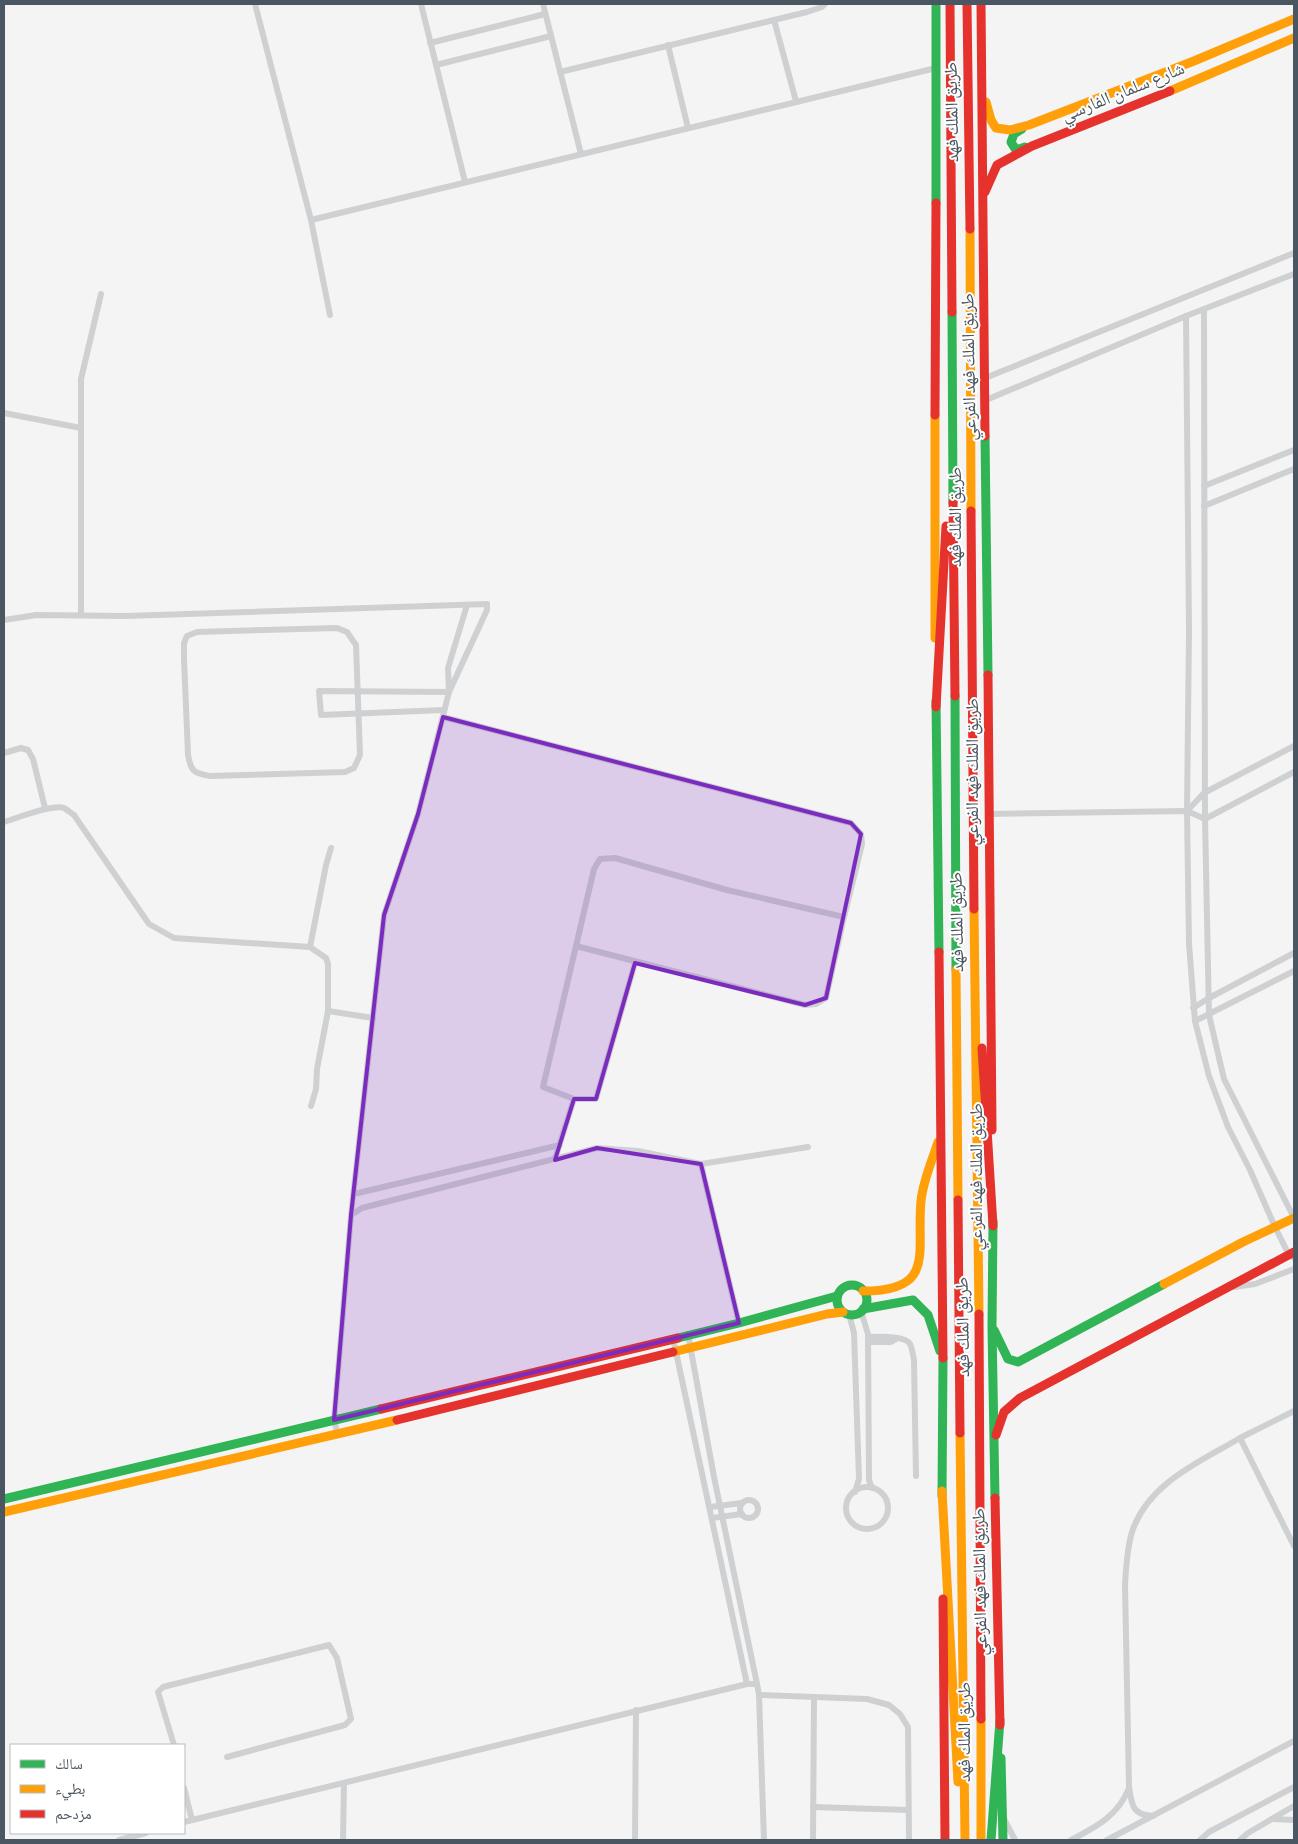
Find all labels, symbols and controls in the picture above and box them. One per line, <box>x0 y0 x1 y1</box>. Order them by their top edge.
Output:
street label: شارع سلمان الفارسي <box>1058 56 1189 130</box>
street label: طريق الملك فهد <box>939 62 965 162</box>
street label: طريق الملك فهد الفرعي <box>955 293 984 441</box>
street label: طريق الملك فهد <box>943 467 968 567</box>
street label: طريق الملك فهد الفرعي <box>960 698 986 846</box>
street label: طريق الملك فهد <box>944 872 970 972</box>
street label: طريق الملك فهد الفرعي <box>964 1103 990 1251</box>
street label: طريق الملك فهد <box>950 1277 976 1377</box>
street label: طريق الملك فهد الفرعي <box>966 1508 995 1656</box>
street label: طريق الملك فهد <box>952 1682 977 1782</box>
legend <box>10 1744 185 1834</box>
text: سالك <box>55 1754 83 1775</box>
text: بطيء <box>55 1779 85 1801</box>
text: مزدحم <box>55 1804 92 1825</box>

